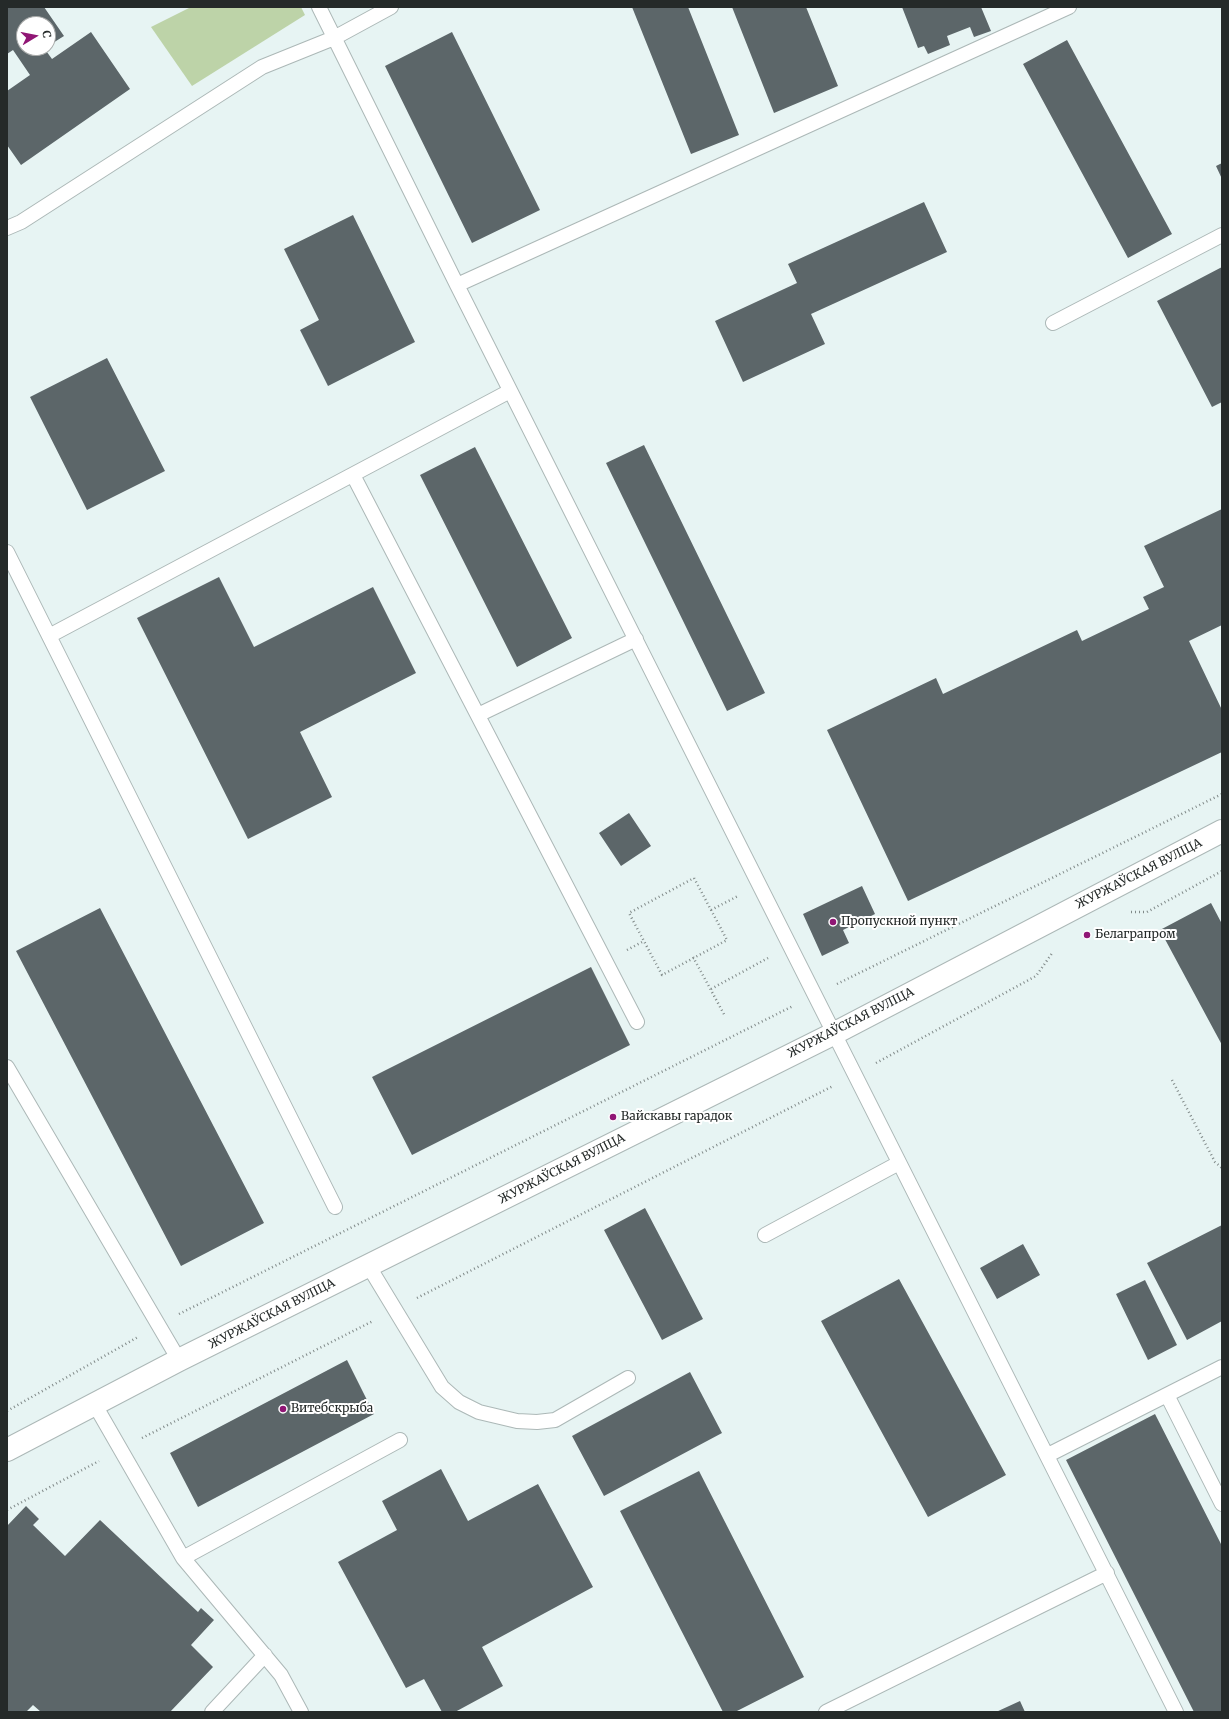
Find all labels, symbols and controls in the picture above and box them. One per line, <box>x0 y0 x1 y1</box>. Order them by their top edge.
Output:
north arrow <box>16 16 56 56</box>
text: С <box>39 29 54 39</box>
street label: ЖУРЖАЎСКАЯ ВУЛІЦА <box>1074 836 1204 912</box>
place label: Пропускной пункт <box>841 915 957 929</box>
marker: Пропускной пункт <box>828 917 838 927</box>
place label: Белаграпром <box>1095 928 1176 942</box>
marker: Белаграпром <box>1082 930 1092 940</box>
street label: ЖУРЖАЎСКАЯ ВУЛІЦА <box>786 985 916 1061</box>
place label: Вайскавы гарадок <box>621 1110 732 1124</box>
marker: Вайскавы гарадок <box>608 1112 618 1122</box>
street label: ЖУРЖАЎСКАЯ ВУЛІЦА <box>497 1131 627 1207</box>
street label: ЖУРЖАЎСКАЯ ВУЛІЦА <box>207 1276 337 1352</box>
place label: Витебскрыба <box>291 1402 373 1416</box>
marker: Витебскрыба <box>278 1404 288 1414</box>

